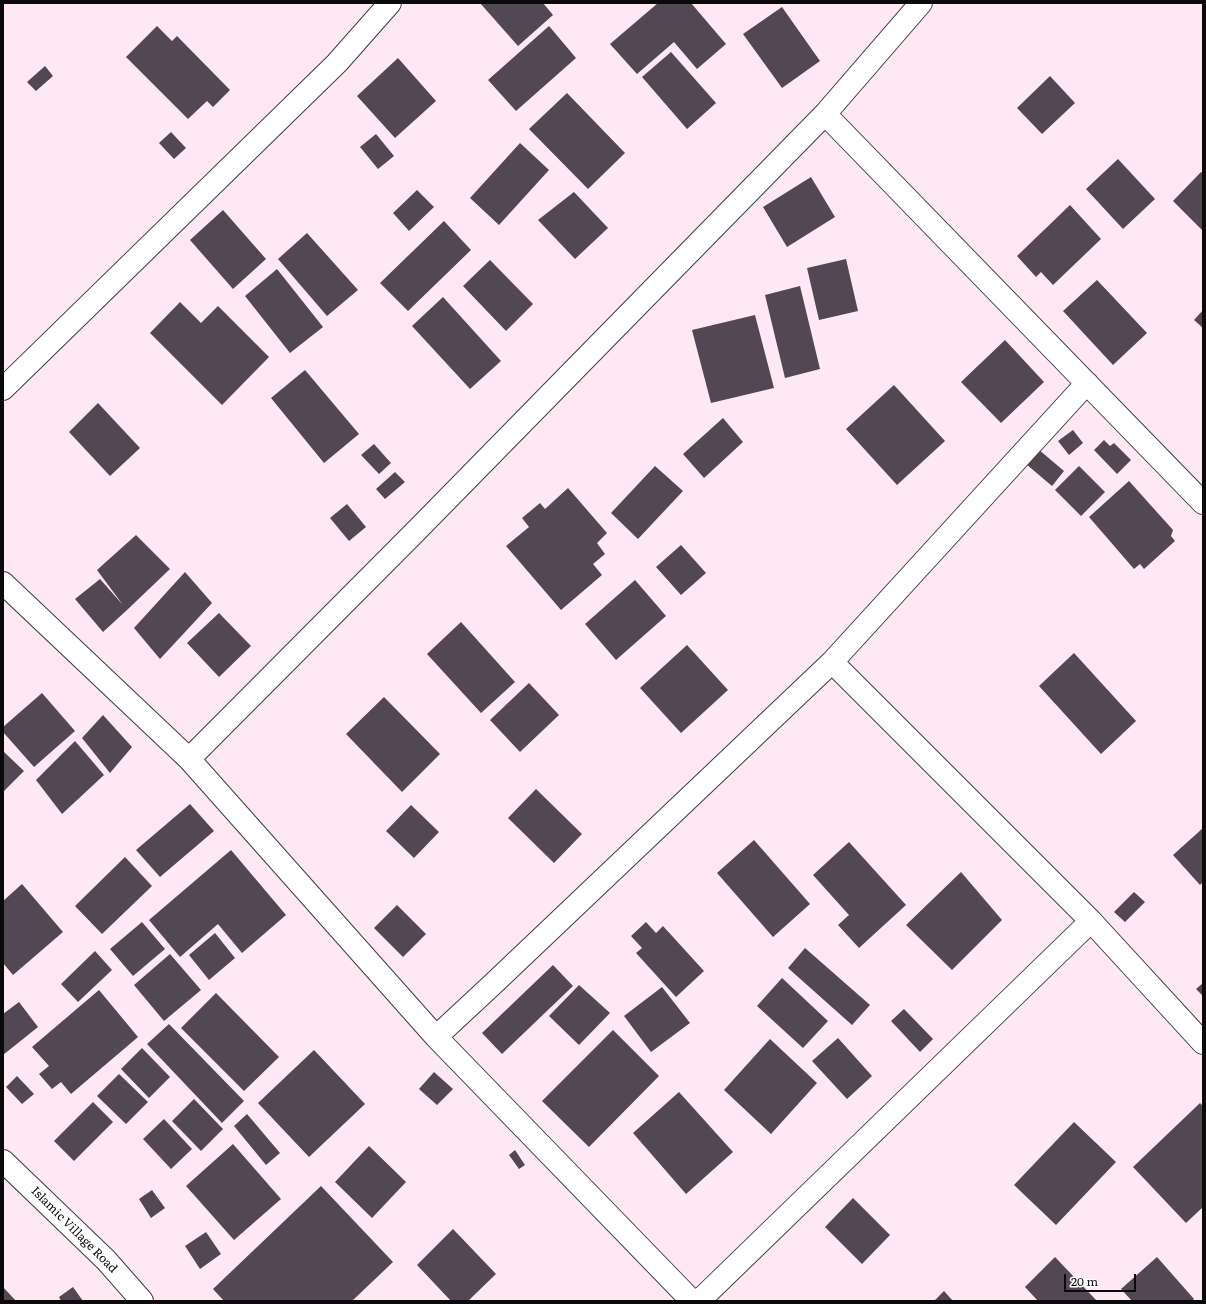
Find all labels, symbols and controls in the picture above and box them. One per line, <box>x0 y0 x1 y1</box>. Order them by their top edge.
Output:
street label: Islamic Village Road <box>28 1184 120 1276</box>
scale bar <box>1066 1266 1138 1292</box>
text: 20 m <box>1071 1272 1098 1290</box>

